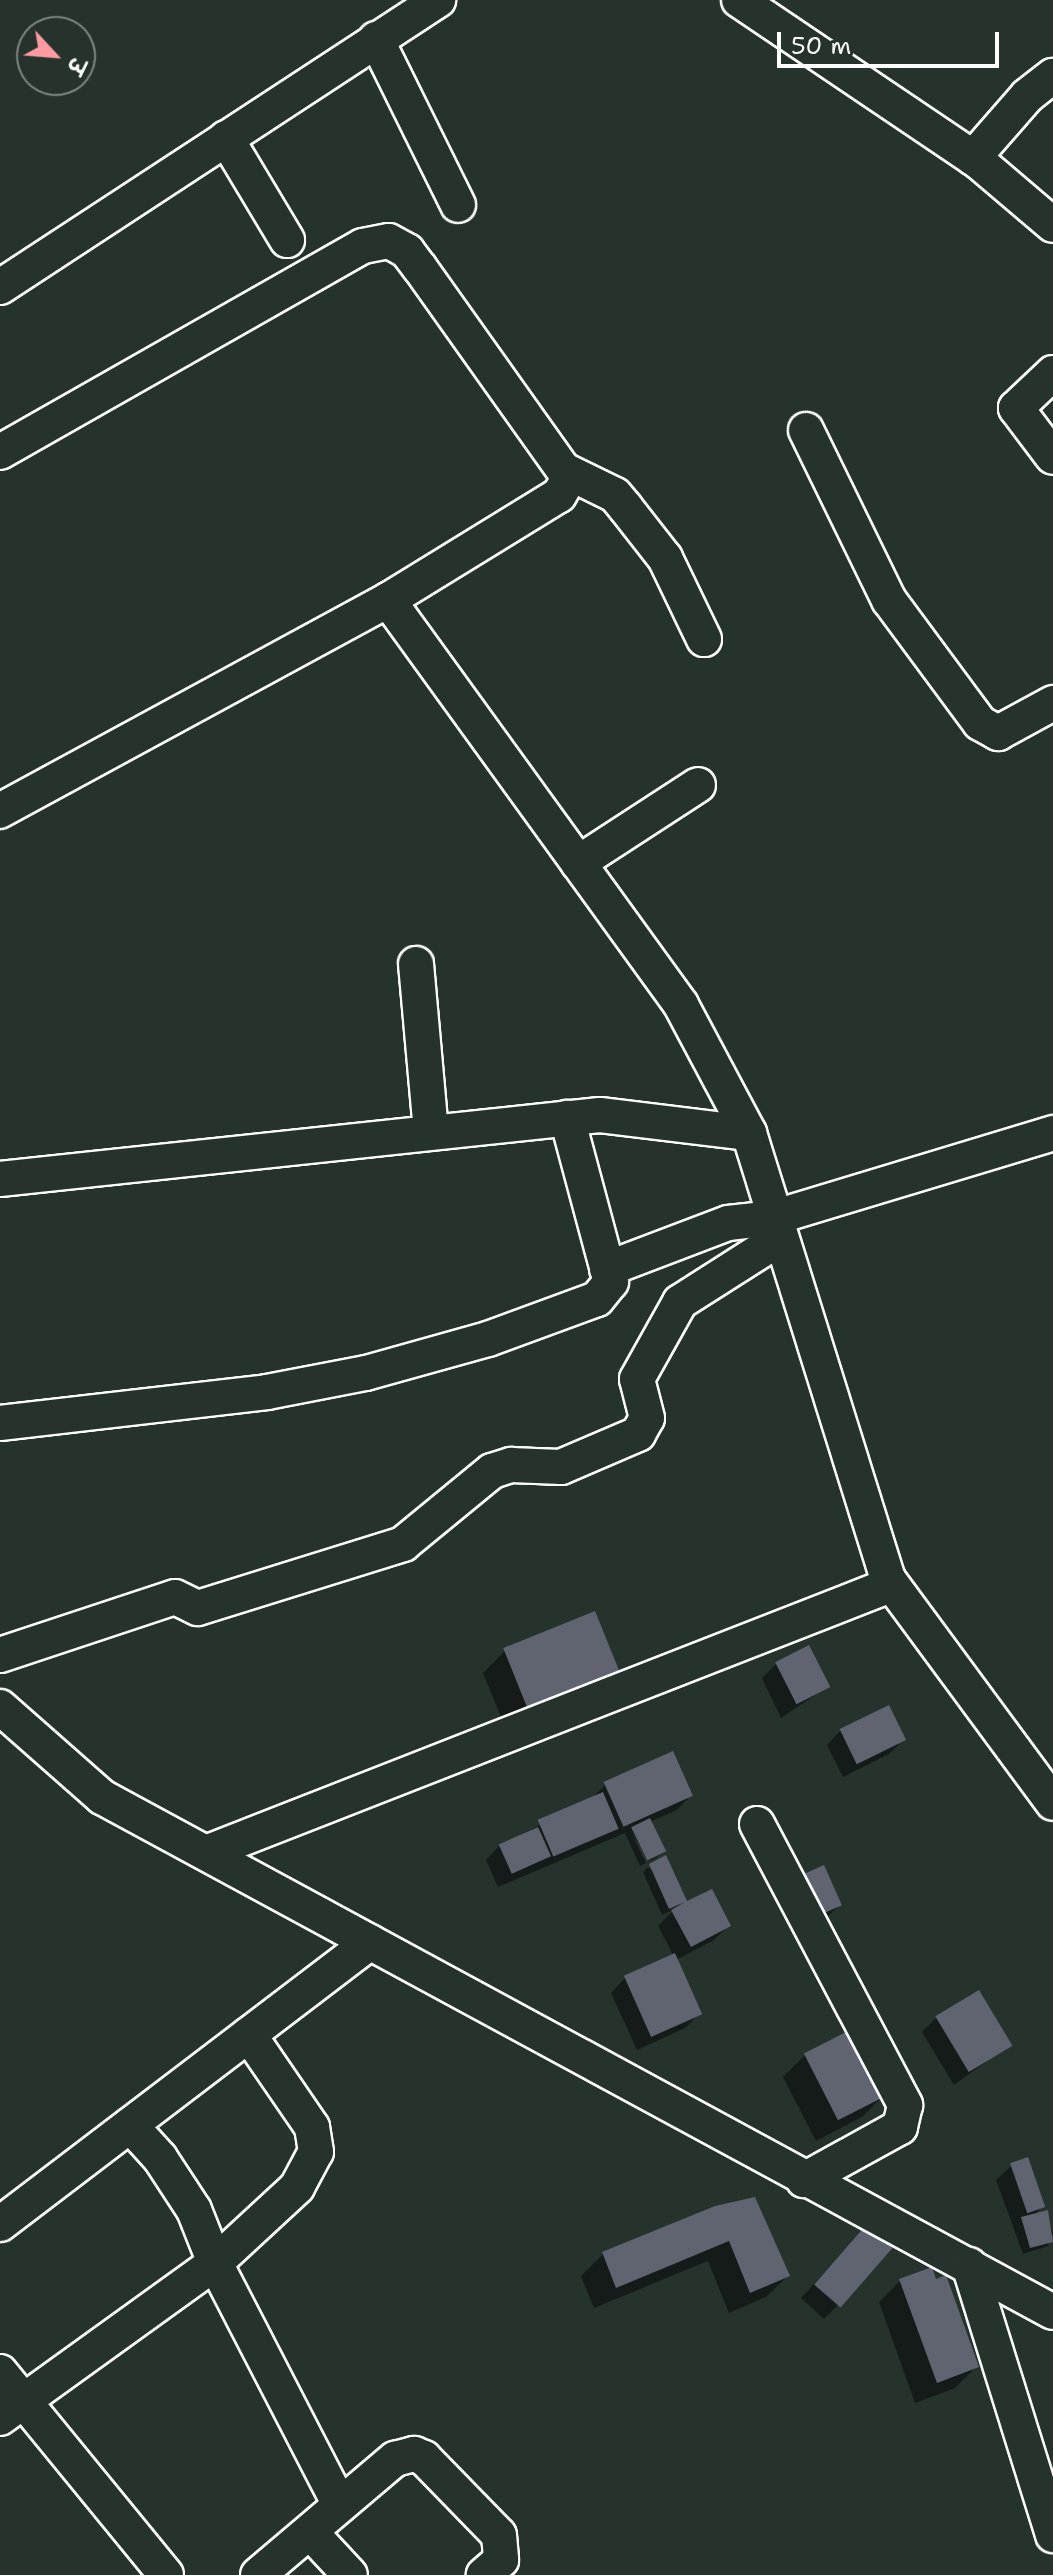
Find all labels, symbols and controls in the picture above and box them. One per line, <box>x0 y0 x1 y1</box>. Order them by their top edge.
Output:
north arrow <box>16 16 96 96</box>
scale bar <box>781 16 1003 66</box>
text: 50 m <box>791 30 851 62</box>
text: उ <box>60 53 92 79</box>

